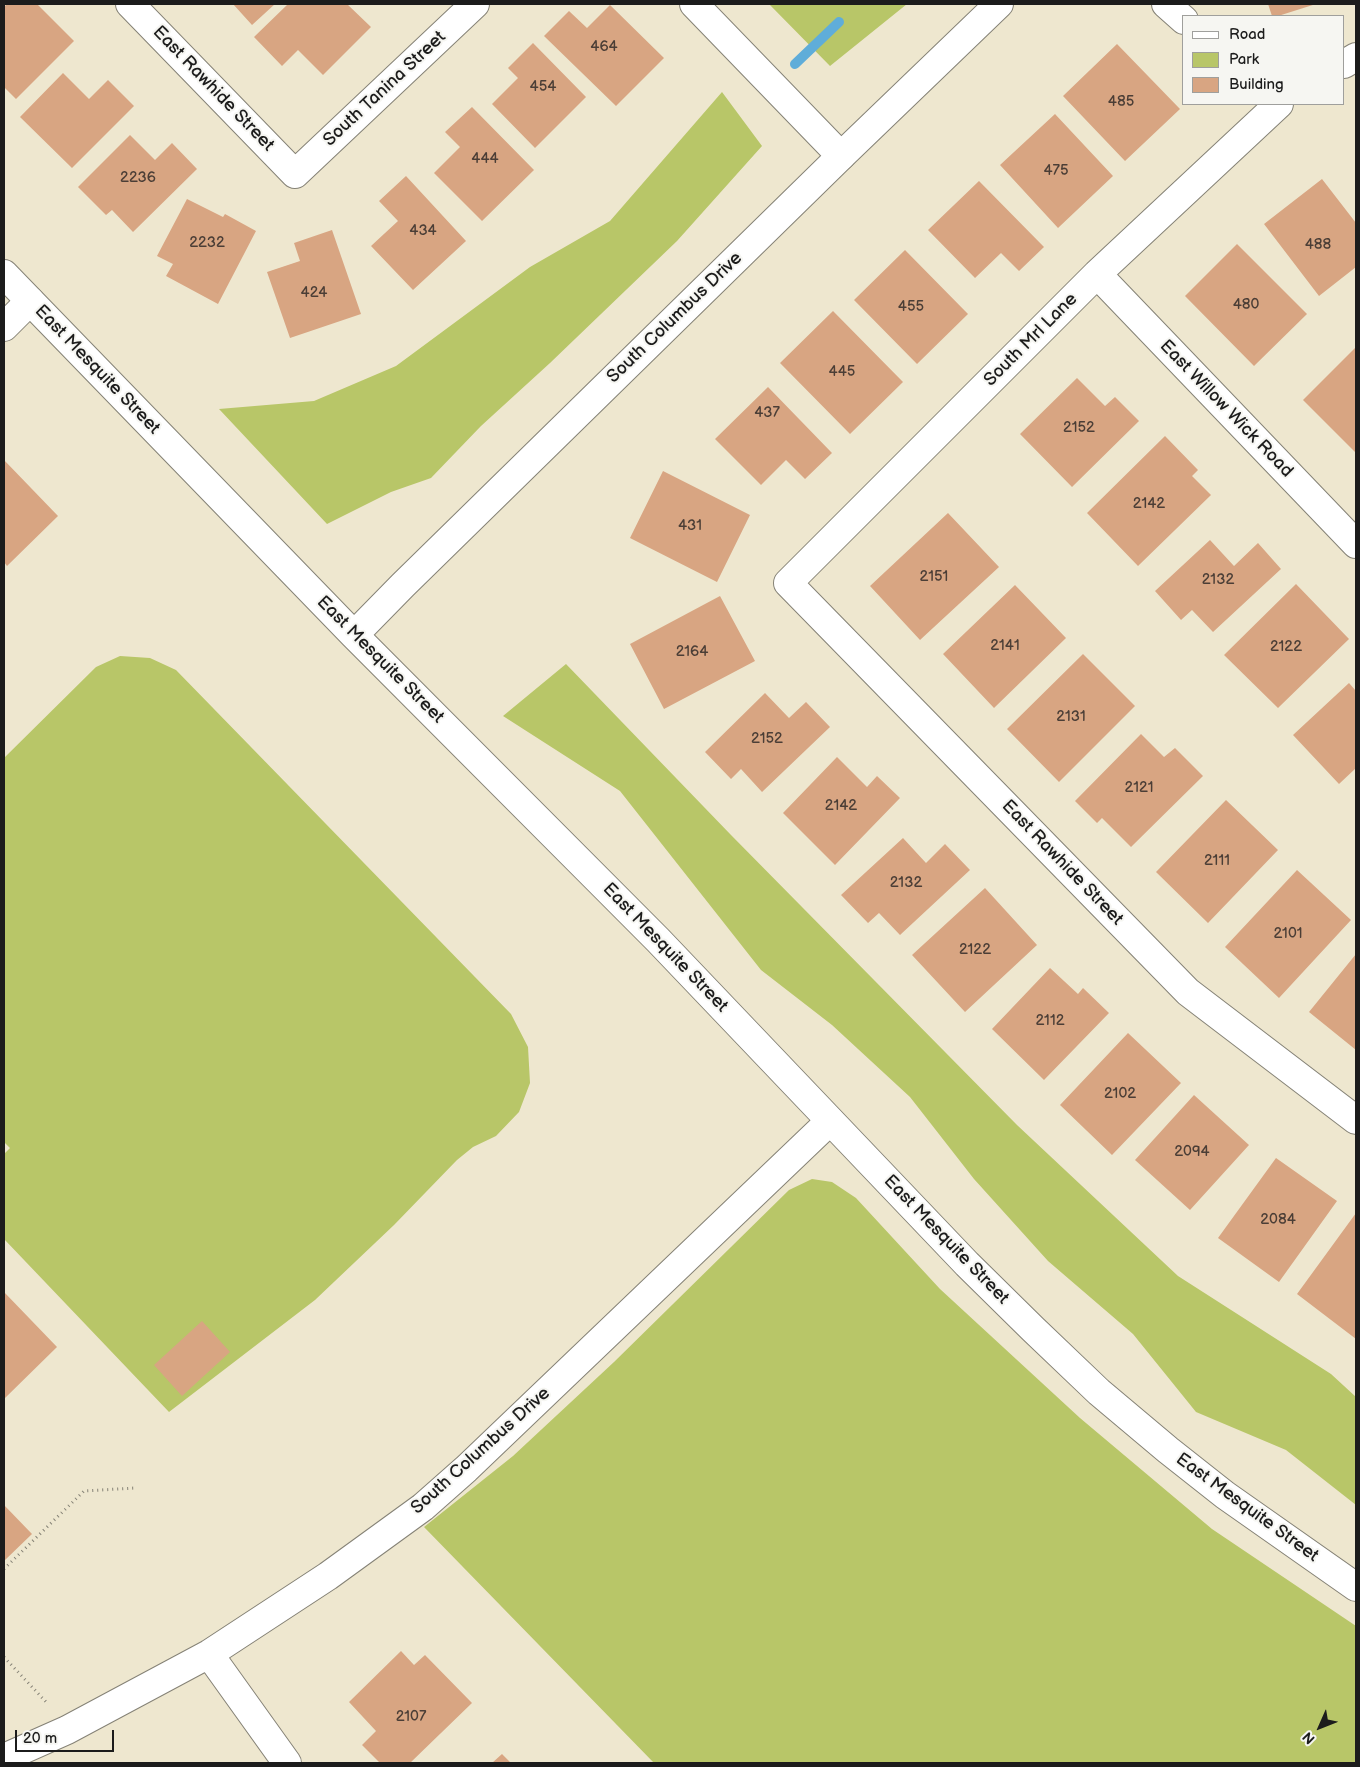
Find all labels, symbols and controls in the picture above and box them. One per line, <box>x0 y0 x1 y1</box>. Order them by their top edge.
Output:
legend <box>1182 15 1345 105</box>
street label: East Rawhide Street <box>148 22 278 156</box>
text: Road <box>1229 25 1265 44</box>
street label: South Tanina Street <box>319 27 451 151</box>
house number: 464 <box>590 38 618 56</box>
text: Park <box>1229 50 1259 69</box>
text: Building <box>1229 75 1284 94</box>
house number: 454 <box>530 78 556 96</box>
house number: 485 <box>1108 93 1134 111</box>
house number: 444 <box>471 150 499 168</box>
house number: 475 <box>1043 162 1069 180</box>
house number: 2236 <box>120 169 156 187</box>
house number: 434 <box>409 222 437 240</box>
house number: 2232 <box>189 234 225 252</box>
house number: 488 <box>1305 236 1331 254</box>
street label: South Columbus Drive <box>603 248 747 388</box>
house number: 424 <box>301 284 327 302</box>
street label: South Mrl Lane <box>980 289 1082 391</box>
house number: 480 <box>1233 296 1259 314</box>
house number: 455 <box>898 298 924 316</box>
street label: East Mesquite Street <box>30 301 164 439</box>
street label: East Willow Wick Road <box>1155 336 1297 482</box>
house number: 445 <box>829 363 855 381</box>
house number: 437 <box>754 404 780 422</box>
house number: 2152 <box>1063 419 1095 437</box>
house number: 2142 <box>1133 495 1165 513</box>
house number: 431 <box>678 517 702 535</box>
house number: 2151 <box>920 568 948 586</box>
house number: 2132 <box>1202 571 1234 589</box>
street label: East Mesquite Street <box>312 592 448 728</box>
house number: 2141 <box>990 637 1020 655</box>
house number: 2122 <box>1270 638 1302 656</box>
house number: 2164 <box>676 643 708 661</box>
house number: 2131 <box>1056 708 1086 726</box>
house number: 2152 <box>751 730 783 748</box>
house number: 2121 <box>1125 779 1153 797</box>
street label: East Rawhide Street <box>997 796 1127 930</box>
house number: 2142 <box>825 797 857 815</box>
house number: 2111 <box>1204 852 1230 870</box>
house number: 2132 <box>890 874 922 892</box>
street label: East Mesquite Street <box>598 879 732 1017</box>
house number: 2101 <box>1273 925 1303 943</box>
house number: 2122 <box>959 941 991 959</box>
house number: 2112 <box>1035 1012 1065 1030</box>
house number: 2102 <box>1104 1085 1136 1103</box>
house number: 2094 <box>1174 1143 1210 1161</box>
street label: East Mesquite Street <box>879 1171 1013 1309</box>
house number: 2084 <box>1260 1211 1296 1229</box>
street label: South Columbus Drive <box>407 1383 555 1519</box>
street label: East Mesquite Street <box>1171 1449 1323 1567</box>
north arrow <box>1295 1702 1345 1752</box>
house number: 2107 <box>396 1708 426 1726</box>
scale bar <box>18 1720 116 1752</box>
text: N <box>1299 1728 1319 1747</box>
text: 20 m <box>23 1729 57 1748</box>

